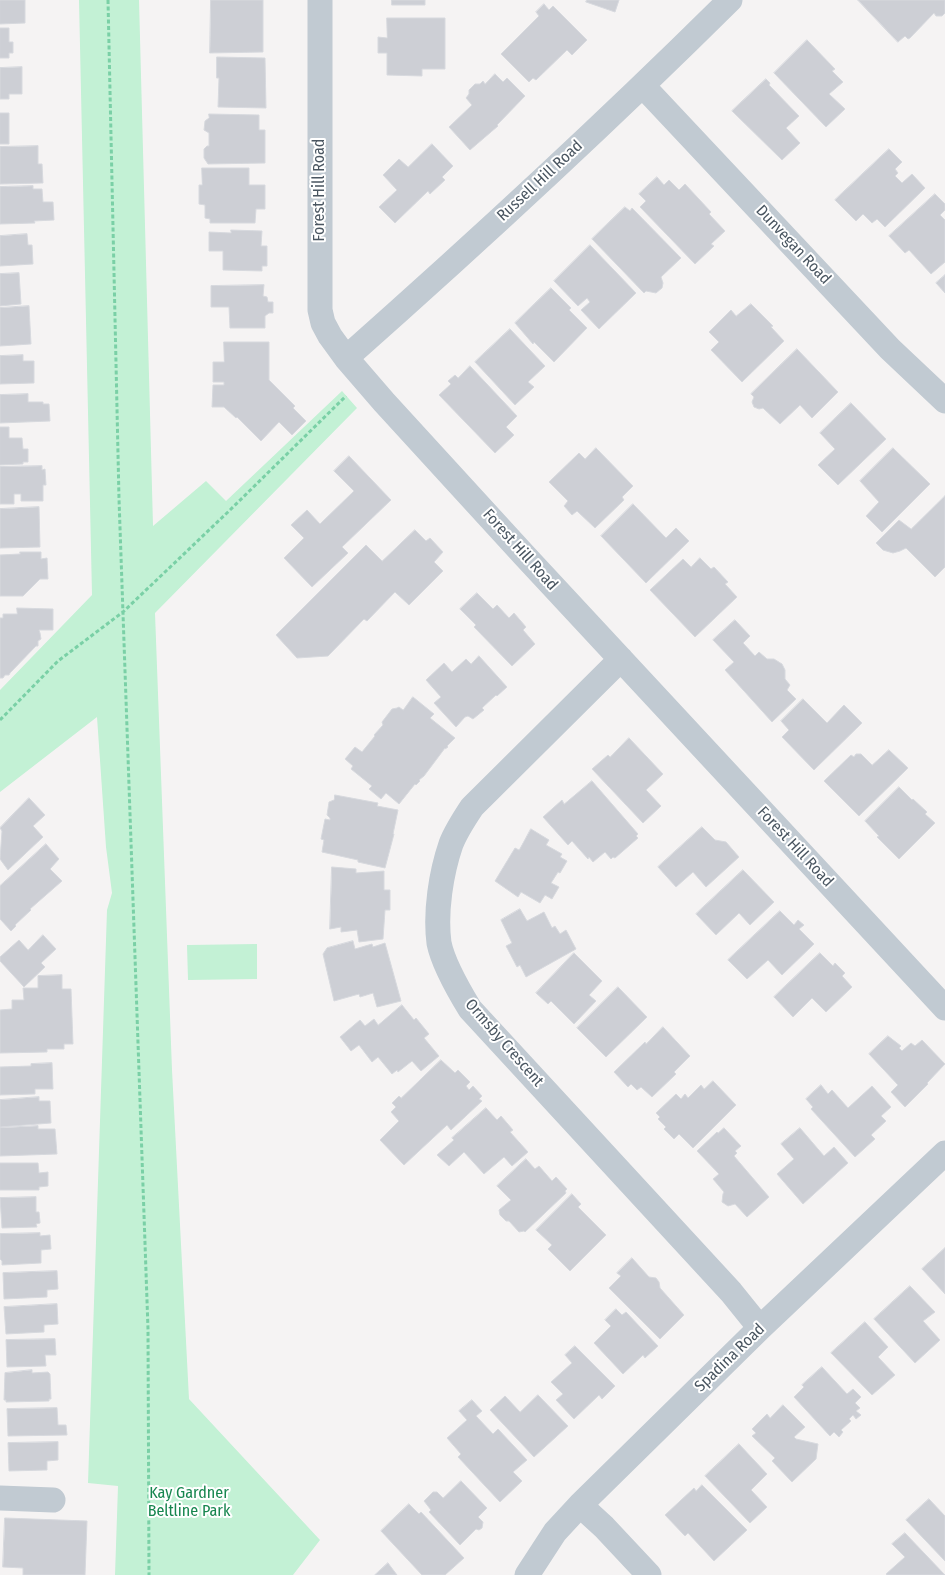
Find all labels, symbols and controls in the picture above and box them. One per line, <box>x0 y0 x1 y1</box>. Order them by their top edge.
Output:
street label: Russell Hill Road <box>493 137 587 225</box>
street label: Forest Hill Road <box>310 139 330 241</box>
street label: Dunvegan Road <box>751 201 835 289</box>
street label: Forest Hill Road <box>478 505 562 595</box>
street label: Forest Hill Road <box>753 803 837 891</box>
street label: Ormsby Crescent <box>461 995 547 1091</box>
street label: Spadina Road <box>691 1320 769 1396</box>
park label: Kay Gardner Beltline Park <box>148 1484 230 1522</box>

